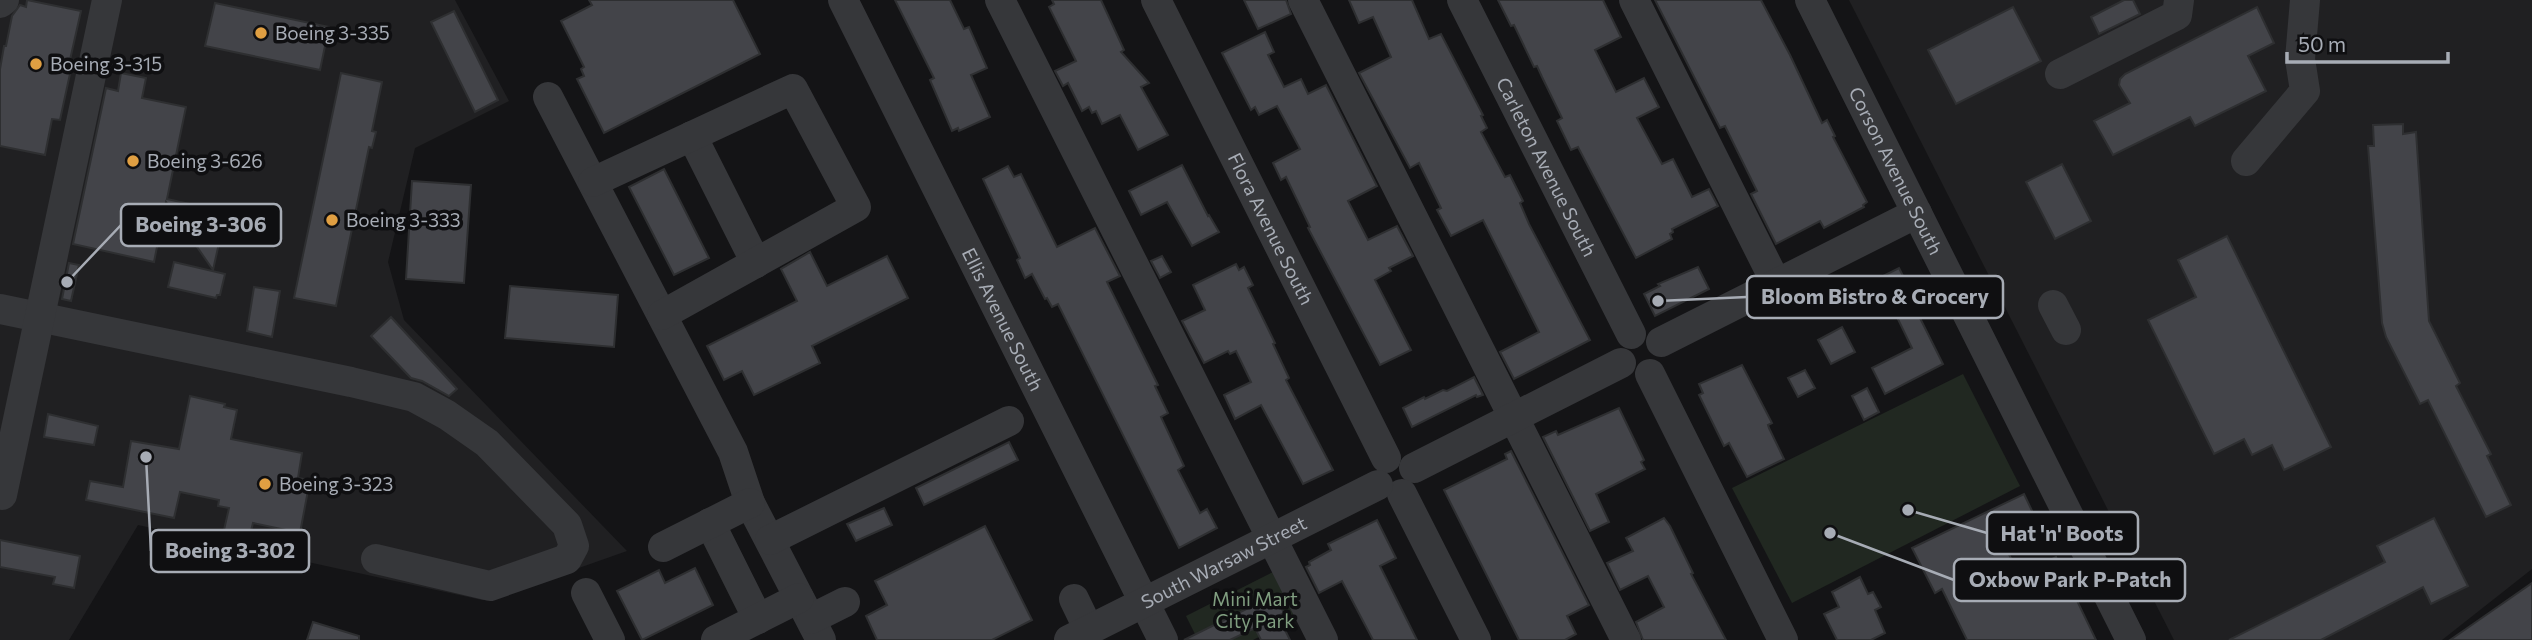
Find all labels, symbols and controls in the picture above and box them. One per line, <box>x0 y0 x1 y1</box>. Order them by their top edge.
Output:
place label: Boeing 3-335 <box>275 21 390 44</box>
scale bar <box>2287 21 2448 65</box>
marker: Boeing 3-335 <box>253 25 269 41</box>
text: 50 m <box>2298 31 2346 56</box>
place label: Boeing 3-315 <box>50 52 162 75</box>
marker: Boeing 3-315 <box>28 56 44 72</box>
street label: Carleton Avenue South <box>1492 73 1602 260</box>
street label: Corson Avenue South <box>1844 83 1948 258</box>
place label: Boeing 3-626 <box>147 149 263 172</box>
street label: Flora Avenue South <box>1224 149 1319 308</box>
marker: Boeing 3-626 <box>125 153 141 169</box>
callout: Boeing 3-306 <box>121 204 281 246</box>
place label: Boeing 3-333 <box>346 208 461 231</box>
text: Boeing 3-306 <box>135 211 267 236</box>
marker: Boeing 3-333 <box>324 212 340 228</box>
street label: Ellis Avenue South <box>958 244 1048 394</box>
callout: Bloom Bistro & Grocery <box>1747 276 2003 318</box>
text: Bloom Bistro & Grocery <box>1761 283 1989 308</box>
place label: Boeing 3-323 <box>279 472 393 495</box>
marker: Boeing 3-323 <box>257 476 273 492</box>
street label: South Warsaw Street <box>1137 511 1310 613</box>
callout: Hat 'n' Boots <box>1987 512 2138 554</box>
text: Hat 'n' Boots <box>2001 520 2124 545</box>
callout: Boeing 3-302 <box>151 530 309 572</box>
text: Boeing 3-302 <box>165 537 295 562</box>
callout: Oxbow Park P-Patch <box>1954 559 2185 601</box>
text: Oxbow Park P-Patch <box>1969 566 2171 591</box>
park label: Mini Mart City Park <box>1212 587 1298 632</box>

